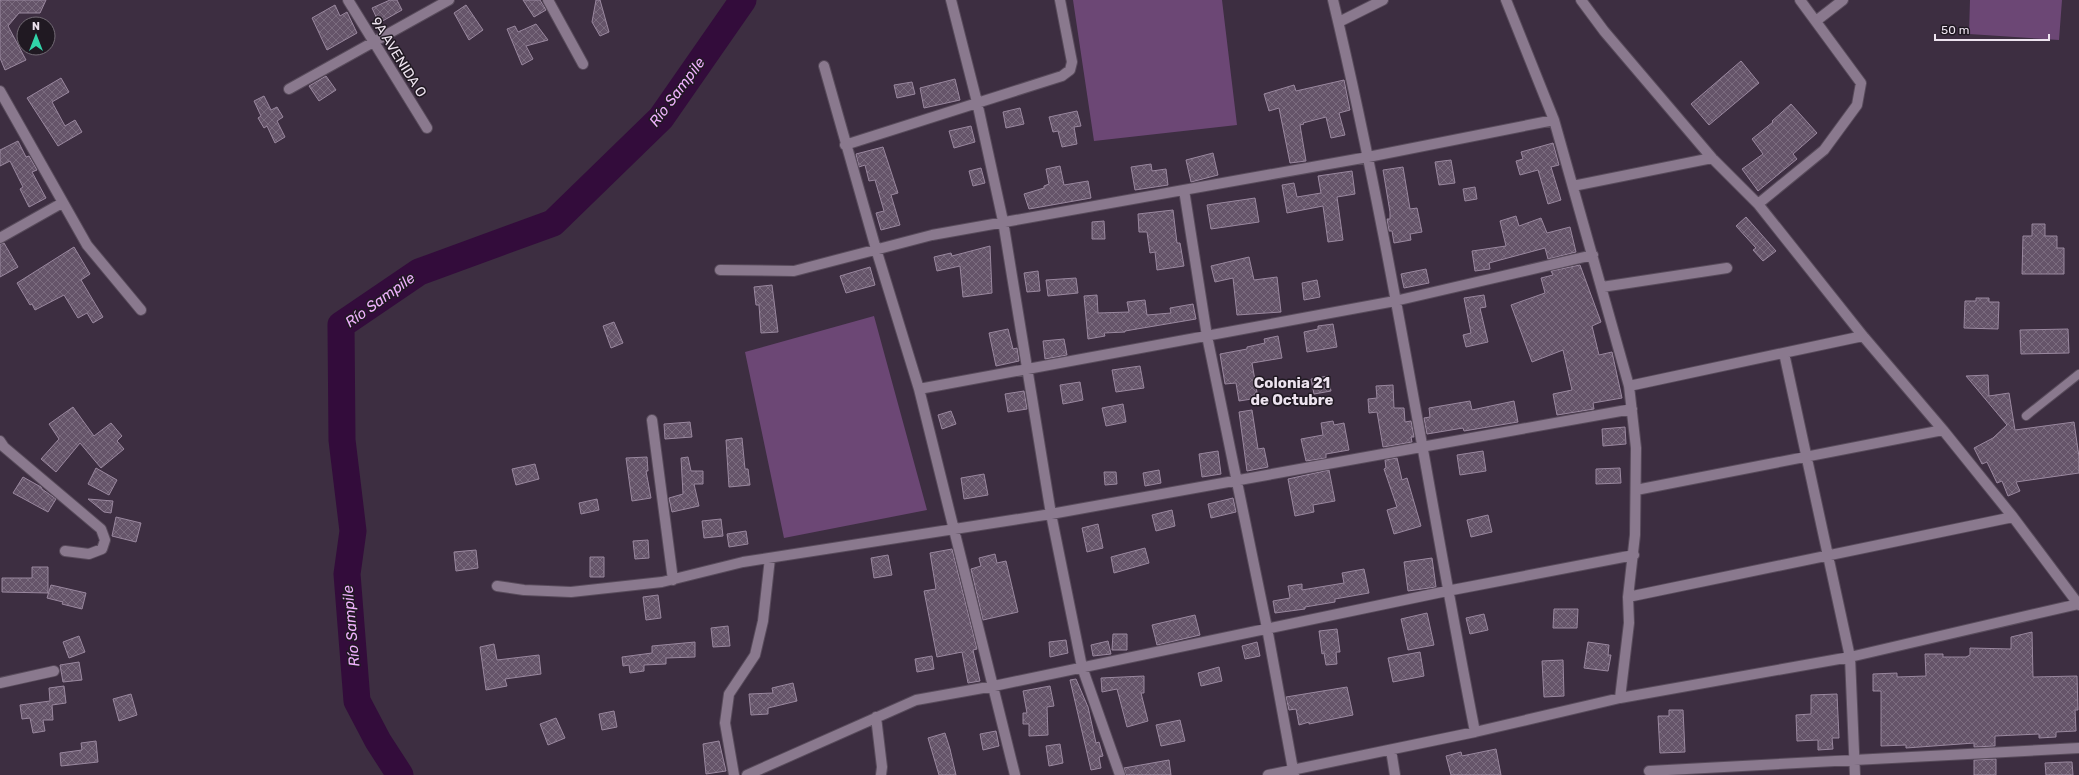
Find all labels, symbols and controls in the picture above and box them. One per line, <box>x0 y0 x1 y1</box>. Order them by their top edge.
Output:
street label: 9A AVENIDA O <box>367 14 430 100</box>
north arrow <box>16 16 56 56</box>
scale bar <box>1935 16 2049 42</box>
text: N <box>32 20 40 33</box>
text: 50 m <box>1941 23 1969 37</box>
water label: Río Sampile <box>645 53 709 130</box>
water label: Río Sampile <box>342 268 419 331</box>
district label: Colonia 21 de Octubre <box>1251 374 1334 409</box>
water label: Río Sampile <box>338 584 364 668</box>

